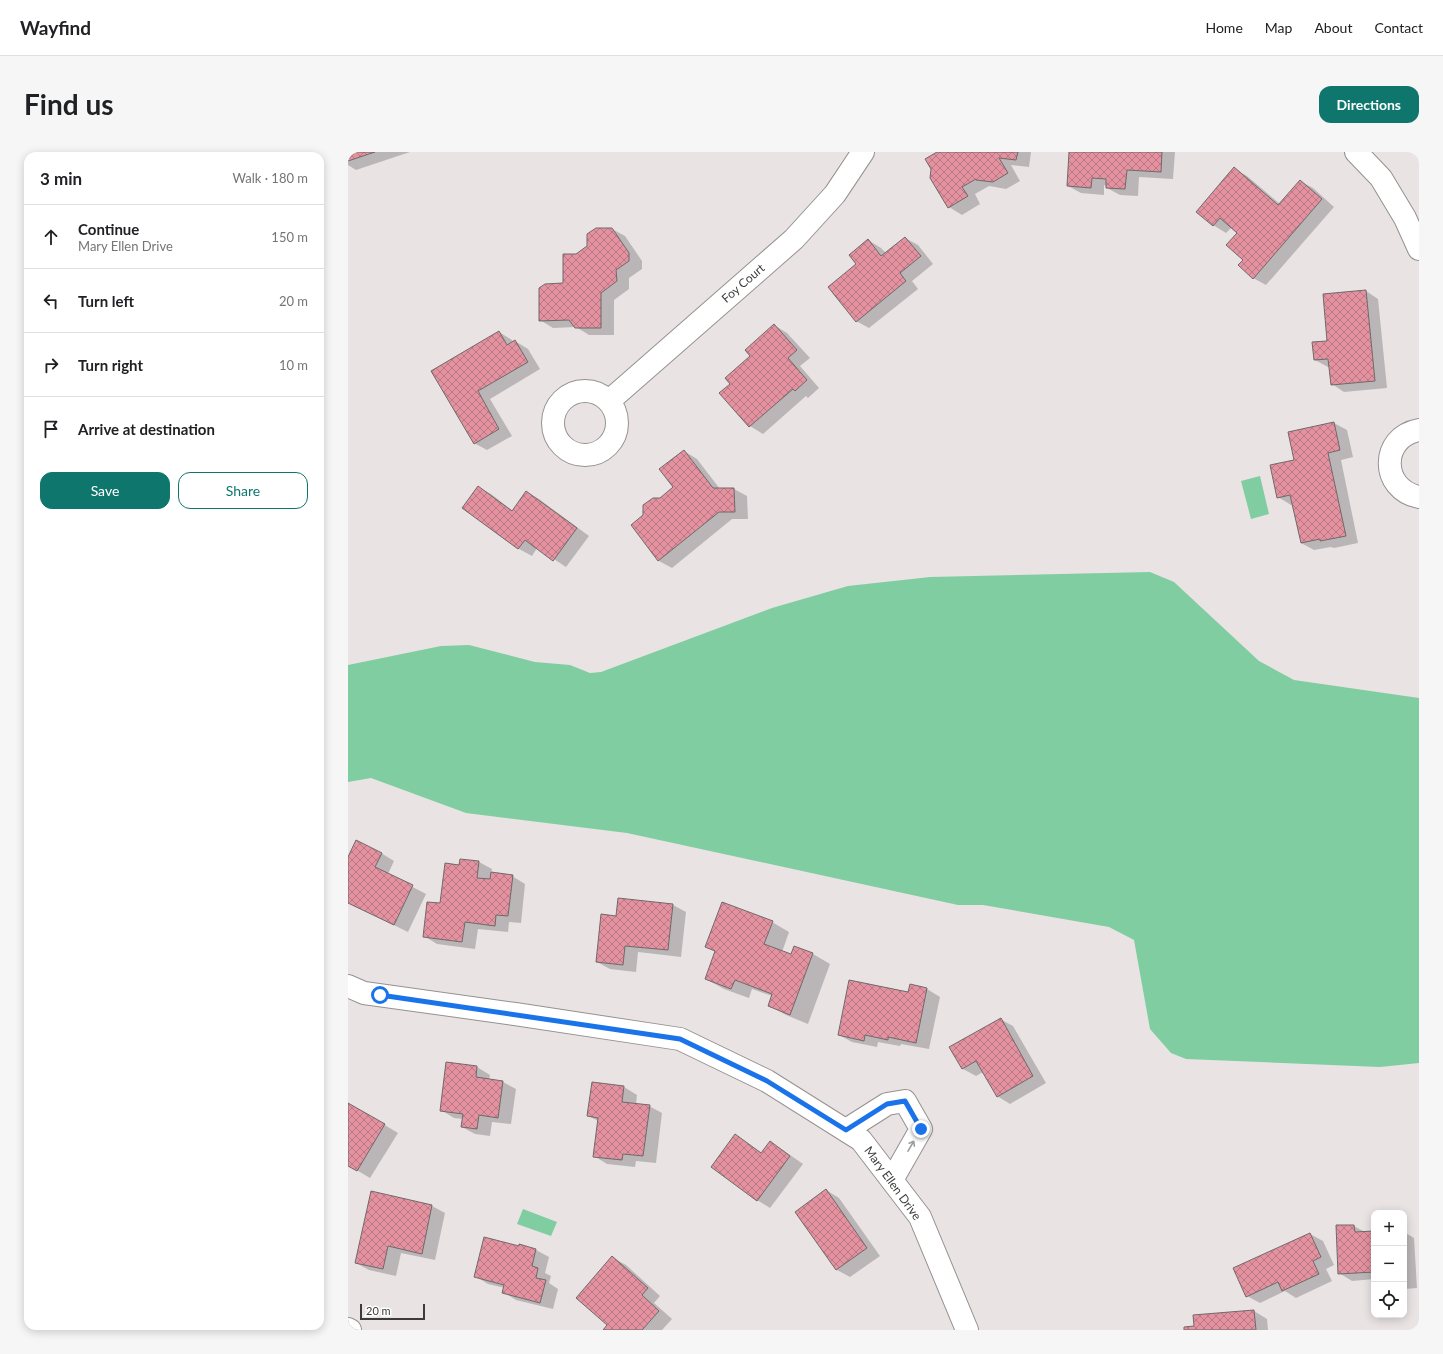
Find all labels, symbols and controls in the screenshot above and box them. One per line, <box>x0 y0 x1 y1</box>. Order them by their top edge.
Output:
text: Wayfind <box>20 16 91 39</box>
text: Home <box>1205 19 1243 36</box>
text: Map <box>1265 19 1292 36</box>
text: About <box>1314 19 1352 36</box>
text: Contact <box>1374 19 1423 36</box>
button: Directions <box>1319 86 1419 123</box>
text: Find us <box>24 87 114 121</box>
text: 3 min <box>40 168 82 189</box>
text: Walk · 180 m <box>232 170 308 186</box>
text: Continue <box>78 220 139 238</box>
icon: ahead <box>40 226 62 248</box>
text: 150 m <box>271 229 308 245</box>
text: Mary Ellen Drive <box>78 238 173 254</box>
street label: Foy Court <box>718 260 768 306</box>
icon: left <box>40 290 62 312</box>
text: Turn left <box>78 292 134 310</box>
text: 20 m <box>279 293 308 309</box>
icon: right <box>40 354 62 376</box>
text: Turn right <box>78 356 143 374</box>
text: 10 m <box>279 357 308 373</box>
icon: arrive <box>40 418 62 440</box>
text: Arrive at destination <box>78 420 215 438</box>
button: Save <box>40 472 170 509</box>
button: Share <box>178 472 308 509</box>
route start <box>371 986 389 1004</box>
route end <box>912 1120 930 1138</box>
one-way arrow <box>908 1140 916 1152</box>
street label: Mary Ellen Drive <box>861 1143 925 1223</box>
map controls <box>1371 1210 1407 1318</box>
button: + <box>1371 1210 1407 1246</box>
button: − <box>1371 1246 1407 1282</box>
button: locate <box>1371 1282 1407 1318</box>
scale bar <box>360 1302 425 1321</box>
text: 20 m <box>366 1304 391 1317</box>

